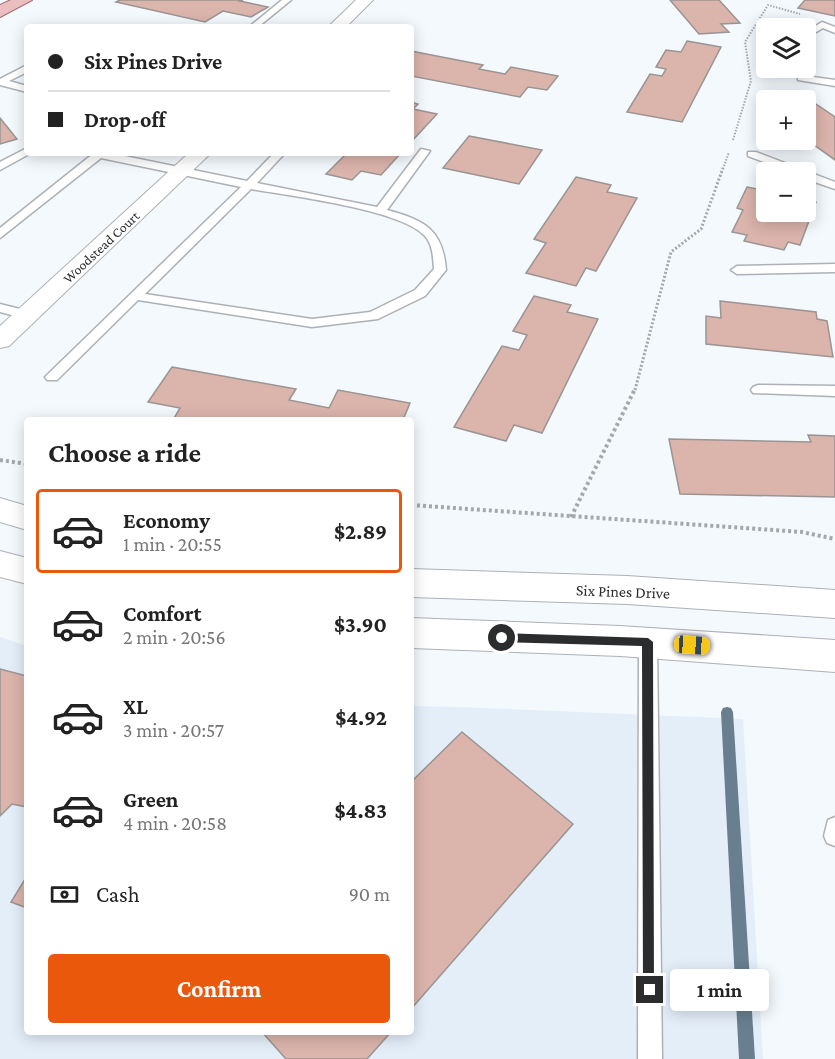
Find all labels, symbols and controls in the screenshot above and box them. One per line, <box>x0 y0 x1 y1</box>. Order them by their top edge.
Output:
map controls <box>756 18 816 222</box>
button: layers <box>756 18 816 78</box>
text: Six Pines Drive <box>84 49 222 74</box>
button: + <box>756 90 816 150</box>
text: Drop-off <box>84 107 166 132</box>
button: − <box>756 162 816 222</box>
street label: Woodstead Court <box>60 207 143 286</box>
text: Choose a ride <box>48 438 201 468</box>
icon: car <box>51 504 105 558</box>
text: Economy <box>123 508 210 533</box>
text: $2.89 <box>334 519 387 544</box>
text: 1 min · 20:55 <box>123 533 222 555</box>
street label: Six Pines Drive <box>576 581 670 602</box>
icon: car <box>51 597 105 651</box>
text: Comfort <box>123 601 201 626</box>
text: $3.90 <box>334 612 387 637</box>
route start <box>488 624 515 651</box>
text: 2 min · 20:56 <box>123 626 226 648</box>
car <box>673 635 711 655</box>
icon: car <box>51 690 105 744</box>
text: XL <box>123 694 148 719</box>
text: $4.92 <box>335 705 387 730</box>
text: 3 min · 20:57 <box>123 719 224 741</box>
icon: car <box>51 783 105 837</box>
text: Green <box>123 787 179 812</box>
text: $4.83 <box>335 798 387 823</box>
text: 4 min · 20:58 <box>123 812 227 834</box>
icon: cash <box>48 878 81 911</box>
text: Cash <box>96 882 140 907</box>
text: 90 m <box>349 883 390 905</box>
button: Confirm <box>48 954 390 1023</box>
callout: 1 min <box>671 969 770 1011</box>
route end <box>636 976 663 1003</box>
text: 1 min <box>697 979 742 1001</box>

